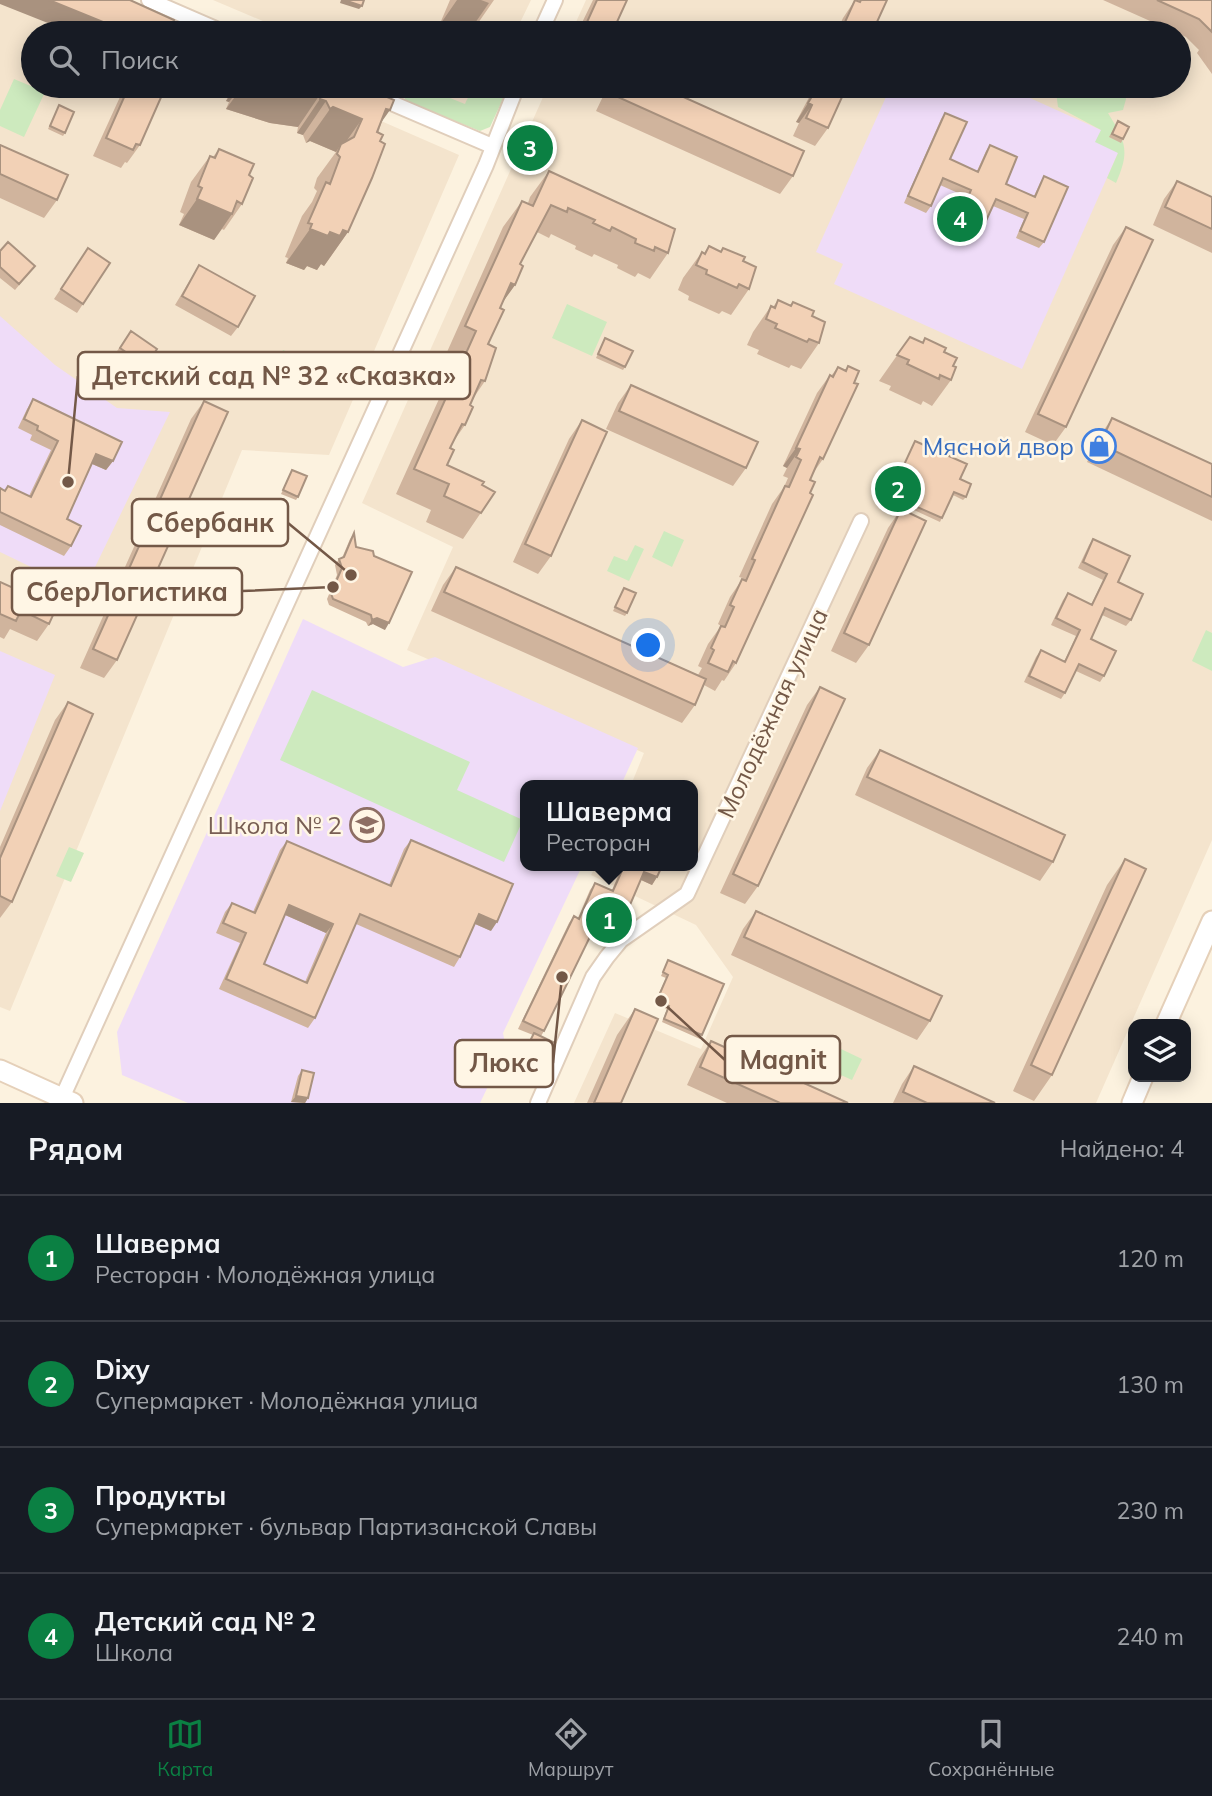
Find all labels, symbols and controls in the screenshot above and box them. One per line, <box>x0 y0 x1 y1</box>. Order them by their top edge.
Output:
search box <box>21 21 1191 98</box>
icon: search <box>45 41 83 79</box>
text: Поиск <box>101 43 179 76</box>
pin: 3 <box>507 122 553 174</box>
pin: 4 <box>937 193 983 245</box>
callout: Детский сад № 32 «Сказка» <box>78 352 470 399</box>
text: Детский сад № 32 «Сказка» <box>92 359 456 392</box>
shop icon: Мясной двор <box>1080 427 1118 465</box>
place label: Мясной двор <box>923 431 1074 461</box>
pin: 2 <box>875 463 921 515</box>
callout: Сбербанк <box>132 499 288 546</box>
text: Сбербанк <box>146 506 274 539</box>
callout: СберЛогистика <box>12 568 242 615</box>
text: СберЛогистика <box>26 575 228 608</box>
street label: Молодёжная улица <box>710 603 834 823</box>
your location <box>631 628 665 662</box>
popup <box>520 780 698 871</box>
text: Шаверма <box>546 795 672 828</box>
school or university icon: Школа № 2 <box>348 806 386 844</box>
place label: Школа № 2 <box>208 810 342 840</box>
text: Ресторан <box>546 828 651 857</box>
pin: 1 <box>586 894 632 946</box>
map controls <box>1128 1019 1191 1082</box>
button: layers <box>1128 1019 1191 1082</box>
callout: Magnit <box>725 1036 840 1083</box>
callout: Люкс <box>455 1040 553 1087</box>
text: Magnit <box>739 1043 827 1076</box>
text: Люкс <box>469 1046 539 1079</box>
text: Рядом <box>28 1130 123 1168</box>
text: Найдено: 4 <box>1060 1134 1184 1163</box>
text: Шаверма <box>95 1227 221 1260</box>
text: 1 <box>44 1244 58 1273</box>
text: 120 m <box>1116 1244 1184 1273</box>
text: Ресторан · Молодёжная улица <box>95 1260 435 1289</box>
text: Dixy <box>95 1353 150 1386</box>
text: 2 <box>44 1370 58 1399</box>
text: 130 m <box>1116 1370 1184 1399</box>
text: Супермаркет · Молодёжная улица <box>95 1386 478 1415</box>
text: Продукты <box>95 1479 226 1512</box>
text: 3 <box>44 1496 58 1525</box>
text: 230 m <box>1116 1496 1184 1525</box>
text: Супермаркет · бульвар Партизанской Славы <box>95 1512 597 1541</box>
text: Детский сад № 2 <box>95 1605 316 1638</box>
text: 4 <box>44 1622 58 1651</box>
text: 240 m <box>1116 1622 1184 1651</box>
text: Школа <box>95 1638 173 1667</box>
tab: Карта <box>157 1715 213 1781</box>
tab: Маршрут <box>528 1715 613 1781</box>
tab: Сохранённые <box>928 1715 1055 1781</box>

